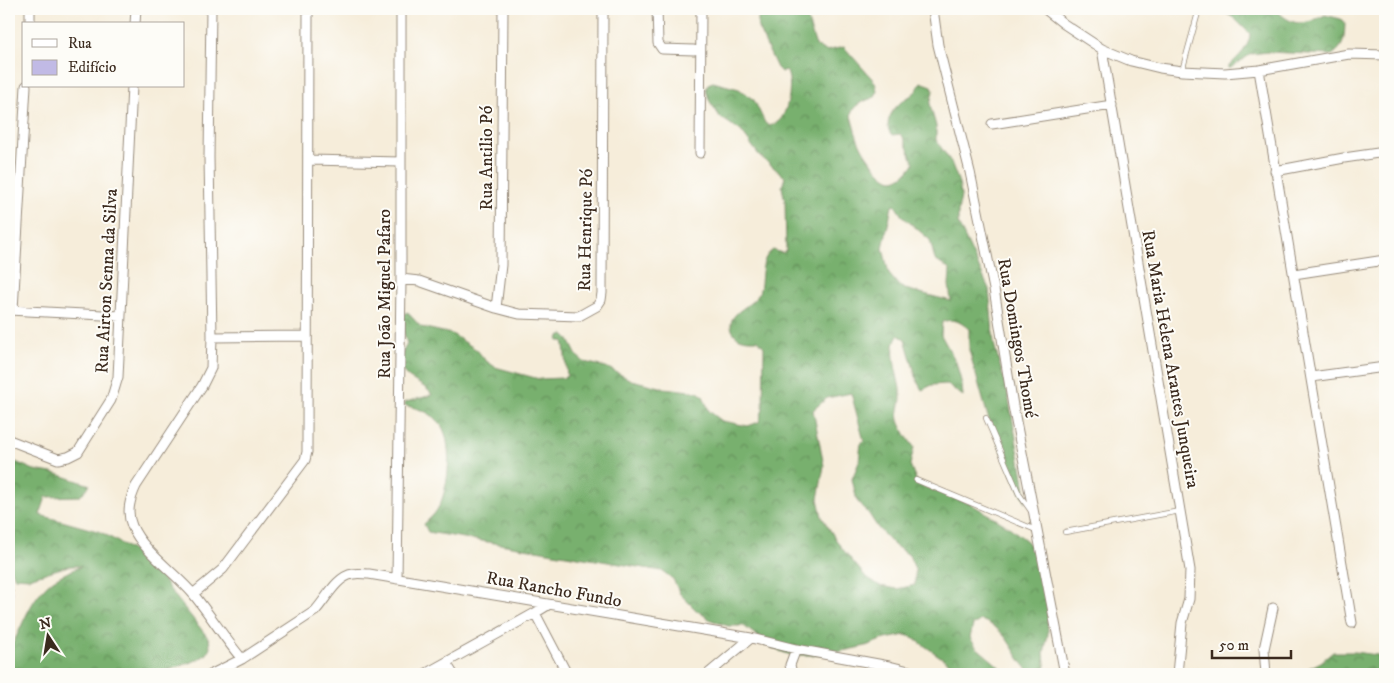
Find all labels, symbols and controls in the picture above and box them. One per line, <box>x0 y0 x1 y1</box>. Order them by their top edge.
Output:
legend <box>22 22 185 88</box>
text: Rua <box>68 34 92 53</box>
text: Edifício <box>68 58 116 77</box>
street label: Rua Antilio Pó <box>476 105 498 210</box>
street label: Rua Henrique Pó <box>574 168 598 292</box>
street label: Rua Airton Senna da Silva <box>91 188 123 374</box>
street label: Rua João Miguel Pafaro <box>374 209 396 379</box>
street label: Rua Maria Helena Arantes Junqueira <box>1136 228 1204 491</box>
street label: Rua Domingos Thomé <box>992 257 1042 420</box>
street label: Rua Rancho Fundo <box>484 567 624 613</box>
north arrow <box>22 610 72 660</box>
text: N <box>38 614 53 634</box>
scale bar <box>1212 628 1290 660</box>
text: 50 m <box>1219 636 1249 655</box>

